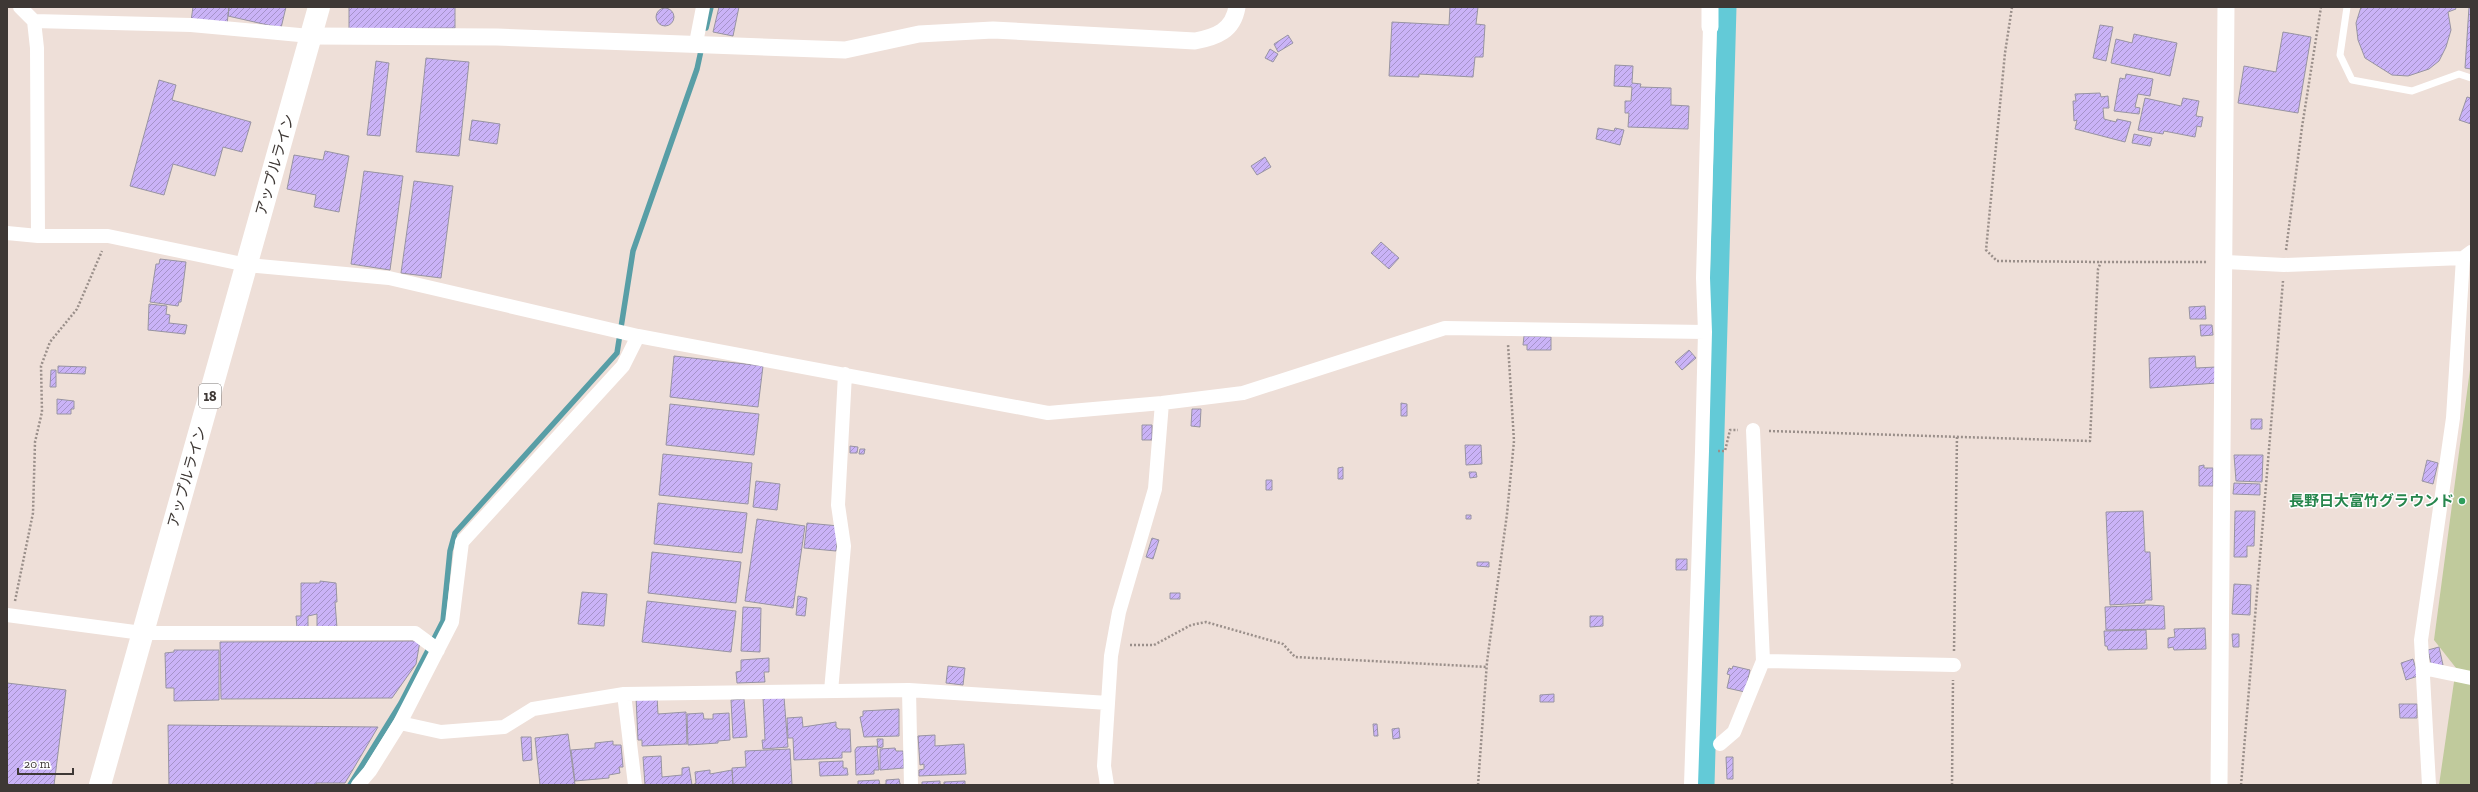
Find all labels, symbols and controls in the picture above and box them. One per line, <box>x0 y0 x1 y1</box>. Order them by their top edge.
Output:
street label: アップルライン <box>252 112 298 218</box>
road number: 18 <box>199 384 221 408</box>
street label: アップルライン <box>164 424 210 530</box>
place label: 長野日大富竹グラウンド <box>2289 492 2454 510</box>
marker: 長野日大富竹グラウンド <box>2457 496 2467 506</box>
scale bar <box>18 750 73 776</box>
text: 20 m <box>24 757 51 771</box>

